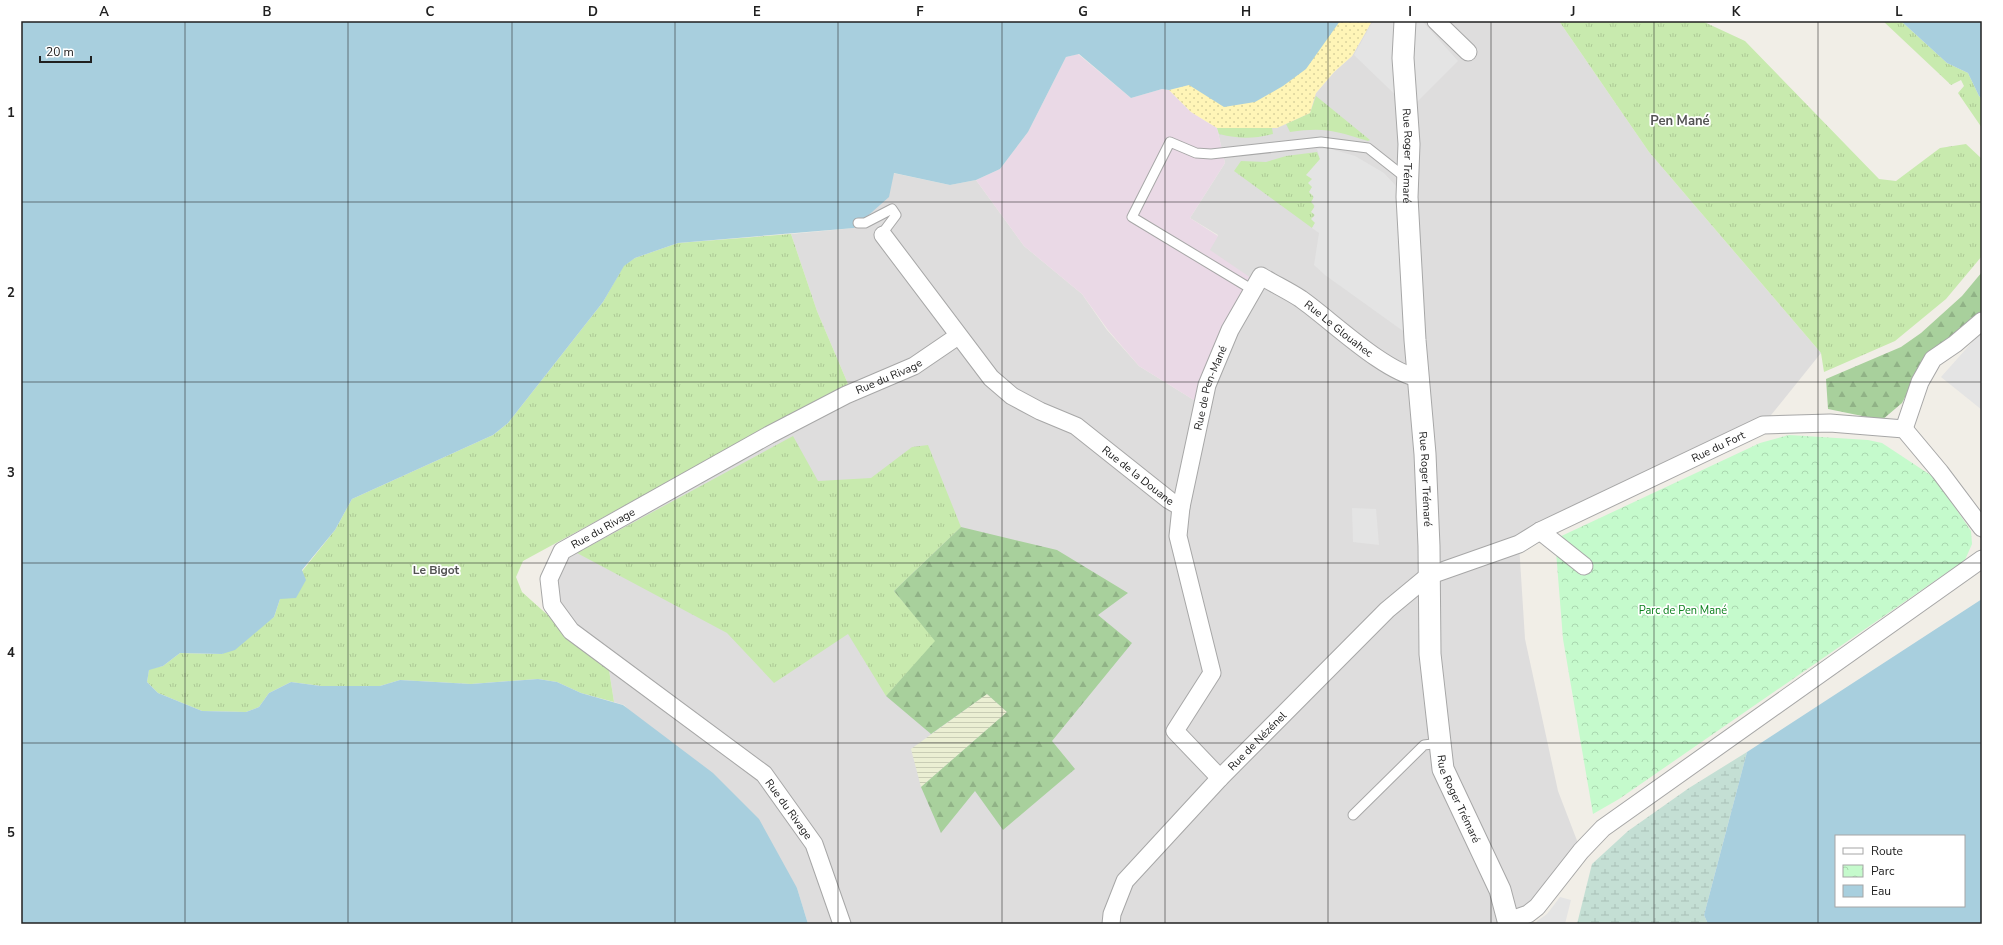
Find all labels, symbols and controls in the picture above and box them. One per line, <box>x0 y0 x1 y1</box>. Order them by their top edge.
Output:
text: A <box>99 3 109 21</box>
text: B <box>263 3 272 21</box>
text: C <box>426 3 435 21</box>
text: D <box>588 3 598 21</box>
text: E <box>753 3 761 21</box>
text: F <box>916 3 924 21</box>
text: G <box>1078 3 1088 21</box>
text: H <box>1241 3 1251 21</box>
text: I <box>1408 3 1412 21</box>
text: J <box>1570 3 1575 21</box>
text: K <box>1732 3 1741 21</box>
text: L <box>1895 3 1903 21</box>
scale bar <box>40 38 91 64</box>
text: 20 m <box>46 44 74 60</box>
text: 1 <box>7 104 15 122</box>
street label: Rue Roger Trémaré <box>1399 108 1416 204</box>
district label: Pen Mané <box>1650 112 1710 130</box>
text: 2 <box>7 284 15 302</box>
street label: Rue Le Glouahec <box>1301 297 1376 361</box>
street label: Rue de Pen-Mané <box>1191 343 1231 432</box>
street label: Rue du Rivage <box>853 355 926 398</box>
street label: Rue du Fort <box>1689 428 1748 466</box>
street label: Rue Roger Trémaré <box>1415 431 1435 527</box>
street label: Rue de la Douane <box>1099 443 1176 509</box>
text: 3 <box>7 464 15 482</box>
street label: Rue du Rivage <box>568 505 638 553</box>
district label: Le Bigot <box>413 562 460 578</box>
park label: Parc de Pen Mané <box>1639 603 1727 618</box>
text: 4 <box>7 644 15 662</box>
street label: Rue de Nézénel <box>1225 708 1290 774</box>
street label: Rue Roger Trémaré <box>1433 754 1484 846</box>
street label: Rue du Rivage <box>762 776 816 843</box>
text: 5 <box>7 824 15 842</box>
legend <box>1835 835 1965 907</box>
text: Route <box>1871 843 1903 859</box>
text: Parc <box>1871 863 1895 879</box>
text: Eau <box>1871 883 1891 899</box>

